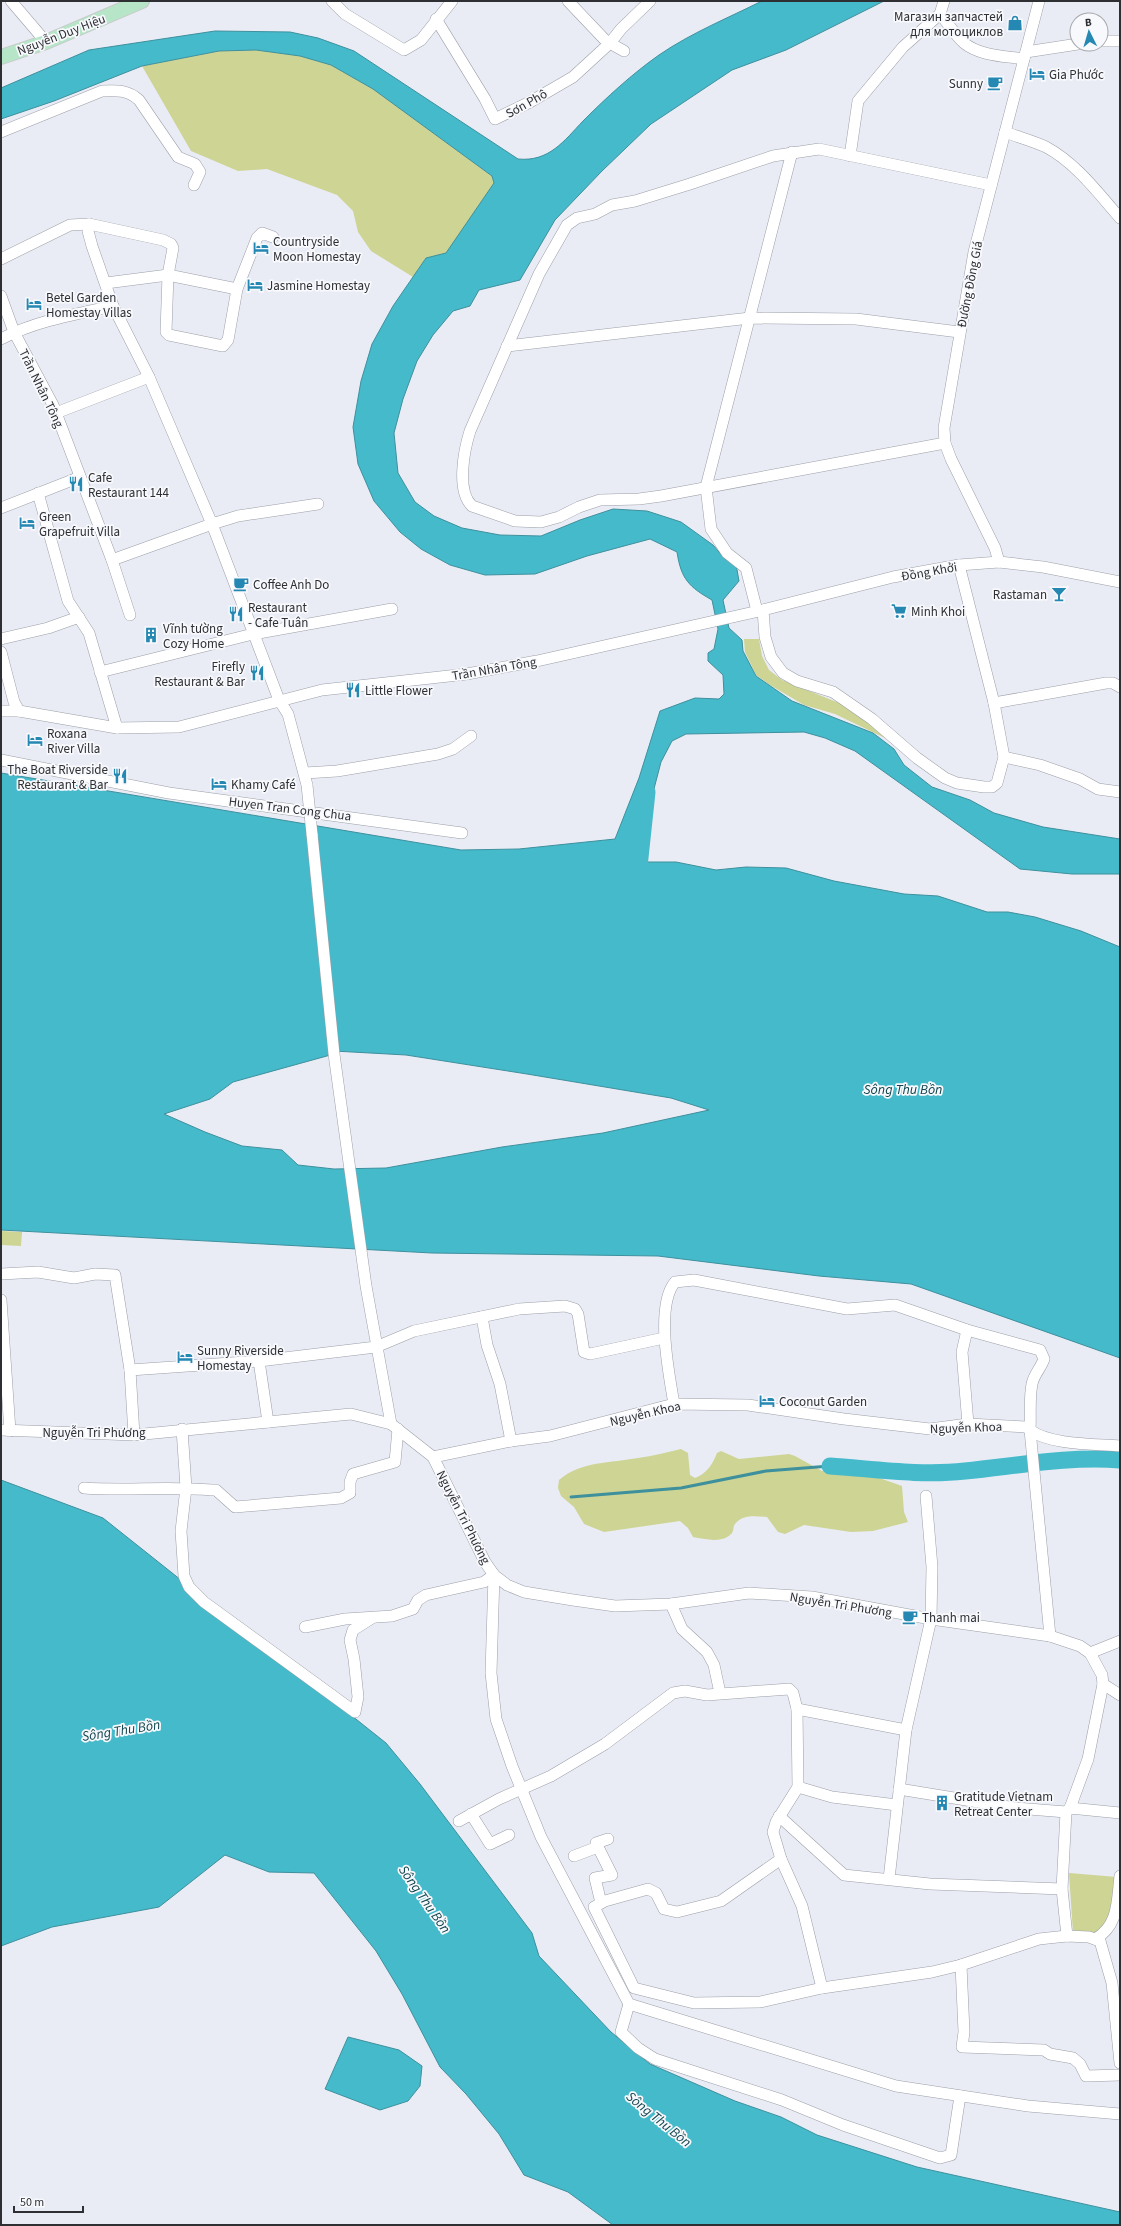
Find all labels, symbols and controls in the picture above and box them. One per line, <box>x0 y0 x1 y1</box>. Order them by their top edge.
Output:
place label: Магазин запчастей для мотоциклов <box>894 8 1003 41</box>
street label: Nguyễn Duy Hiệu <box>15 10 108 60</box>
north arrow <box>1069 12 1109 52</box>
shop icon: Магазин запчастей для мотоциклов <box>1006 14 1024 32</box>
text: B <box>1084 15 1092 30</box>
hotel icon: Gia Phước <box>1028 65 1046 83</box>
place label: Gia Phước <box>1049 66 1104 84</box>
cafe icon: Sunny <box>986 74 1004 92</box>
place label: Sunny <box>949 75 983 93</box>
street label: Sơn Phô <box>502 85 551 123</box>
place label: Countryside Moon Homestay <box>273 233 361 266</box>
hotel icon: Countryside Moon Homestay <box>252 239 270 257</box>
street label: Đường Đồng Giá <box>953 239 987 329</box>
hotel icon: Jasmine Homestay <box>246 276 264 294</box>
place label: Jasmine Homestay <box>267 277 370 295</box>
place label: Betel Garden Homestay Villas <box>46 289 132 322</box>
hotel icon: Betel Garden Homestay Villas <box>25 295 43 313</box>
street label: Trần Nhân Tông <box>14 346 68 431</box>
place label: Cafe Restaurant 144 <box>88 469 169 502</box>
restaurant icon: Cafe Restaurant 144 <box>67 475 85 493</box>
place label: Green Grapefruit Villa <box>39 508 120 541</box>
hotel icon: Green Grapefruit Villa <box>18 514 36 532</box>
street label: Đồng Khởi <box>900 558 959 586</box>
cafe icon: Coffee Anh Do <box>232 575 250 593</box>
place label: Coffee Anh Do <box>253 576 329 594</box>
bar icon: Rastaman <box>1050 585 1068 603</box>
place label: Rastaman <box>993 586 1047 604</box>
place label: Restaurant - Cafe Tuân <box>248 599 308 632</box>
supermarket icon: Minh Khoi <box>890 602 908 620</box>
place label: Minh Khoi <box>911 603 965 621</box>
restaurant icon: Restaurant - Cafe Tuân <box>227 605 245 623</box>
place label: Vĩnh tường Cozy Home <box>163 620 224 653</box>
building icon: Vĩnh tường Cozy Home <box>142 626 160 644</box>
street label: Trần Nhân Tông <box>451 653 538 685</box>
place label: Firefly Restaurant & Bar <box>154 658 245 691</box>
restaurant icon: Firefly Restaurant & Bar <box>248 664 266 682</box>
restaurant icon: Little Flower <box>344 681 362 699</box>
place label: Little Flower <box>365 682 433 700</box>
place label: Roxana River Villa <box>47 725 100 758</box>
hotel icon: Roxana River Villa <box>26 731 44 749</box>
place label: The Boat Riverside Restaurant & Bar <box>7 761 108 794</box>
restaurant icon: The Boat Riverside Restaurant & Bar <box>111 767 129 785</box>
hotel icon: Khamy Café <box>210 775 228 793</box>
place label: Khamy Café <box>231 776 296 794</box>
street label: Huyen Tran Cong Chua <box>228 793 352 825</box>
water label: Sông Thu Bồn <box>864 1080 942 1100</box>
place label: Sunny Riverside Homestay <box>197 1342 284 1375</box>
hotel icon: Sunny Riverside Homestay <box>176 1348 194 1366</box>
hotel icon: Coconut Garden <box>758 1392 776 1410</box>
place label: Coconut Garden <box>779 1393 867 1411</box>
street label: Nguyễn Khoa <box>608 1397 682 1431</box>
street label: Nguyễn Khoa <box>930 1418 1002 1438</box>
street label: Nguyễn Tri Phương <box>42 1424 146 1442</box>
street label: Nguyễn Tri Phương <box>432 1467 495 1568</box>
street label: Nguyễn Tri Phương <box>789 1588 894 1622</box>
cafe icon: Thanh mai <box>901 1608 919 1626</box>
place label: Thanh mai <box>922 1609 980 1627</box>
water label: Sông Thu Bồn <box>81 1715 162 1747</box>
place label: Gratitude Vietnam Retreat Center <box>954 1788 1053 1821</box>
building icon: Gratitude Vietnam Retreat Center <box>933 1794 951 1812</box>
water label: Sông Thu Bồn <box>393 1862 455 1938</box>
water label: Sông Thu Bồn <box>621 2087 695 2152</box>
scale bar <box>14 2188 83 2214</box>
text: 50 m <box>20 2194 44 2211</box>

